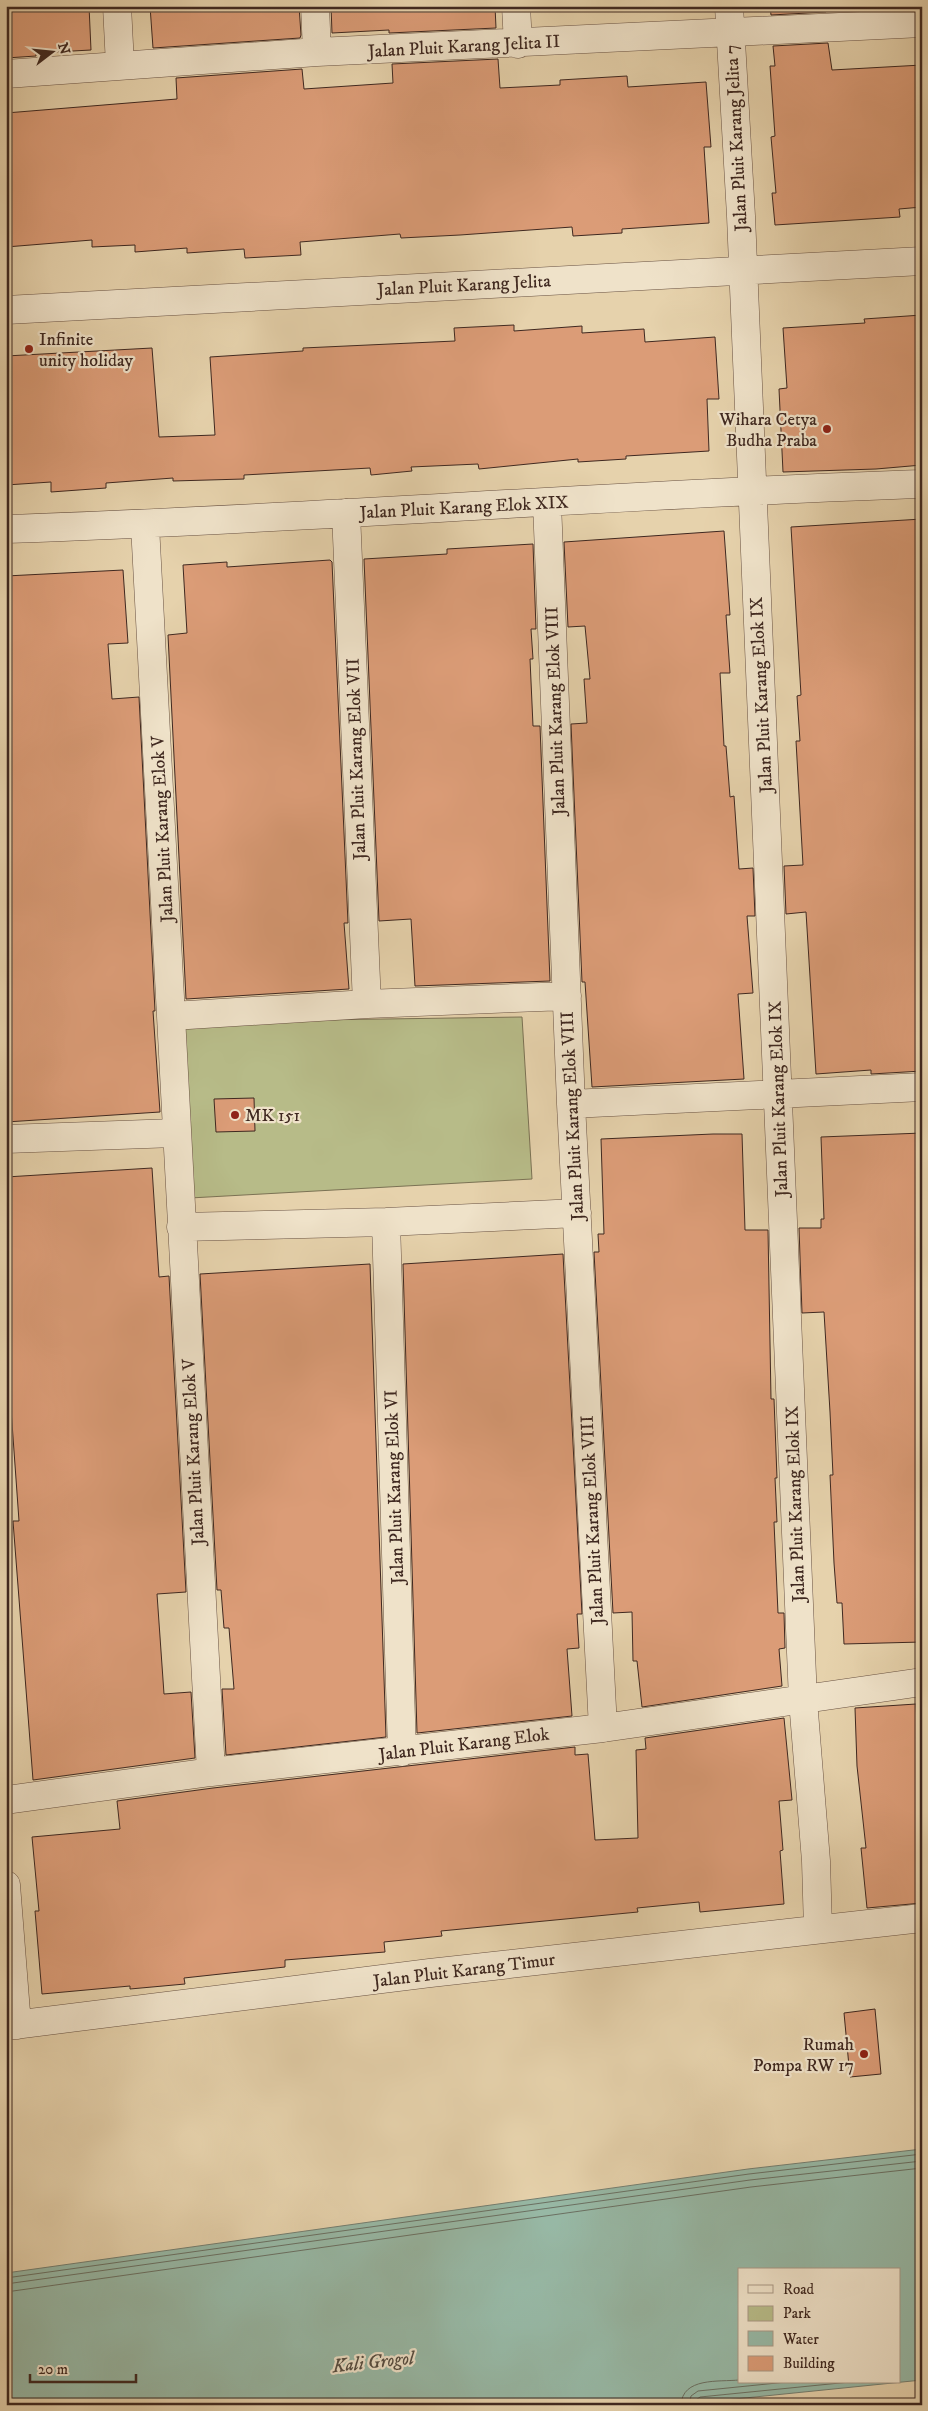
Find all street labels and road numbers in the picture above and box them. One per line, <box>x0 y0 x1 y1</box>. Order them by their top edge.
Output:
street label: Jalan Pluit Karang Jelita II <box>365 31 561 63</box>
street label: Jalan Pluit Karang Jelita 7 <box>721 44 753 234</box>
street label: Jalan Pluit Karang Jelita <box>375 270 552 302</box>
street label: Jalan Pluit Karang Elok XIX <box>357 492 569 525</box>
street label: Jalan Pluit Karang Elok IX <box>746 596 778 795</box>
street label: Jalan Pluit Karang Elok VIII <box>541 606 571 818</box>
street label: Jalan Pluit Karang Elok VII <box>342 658 372 862</box>
street label: Jalan Pluit Karang Elok V <box>147 734 179 925</box>
street label: Jalan Pluit Karang Elok IX <box>765 1001 793 1199</box>
street label: Jalan Pluit Karang Elok VIII <box>557 1011 590 1223</box>
street label: Jalan Pluit Karang Elok V <box>178 1357 210 1548</box>
street label: Jalan Pluit Karang Elok VI <box>381 1389 409 1586</box>
street label: Jalan Pluit Karang Elok IX <box>782 1406 810 1604</box>
street label: Jalan Pluit Karang Elok VIII <box>577 1415 610 1627</box>
street label: Jalan Pluit Karang Elok <box>376 1724 551 1767</box>
street label: Jalan Pluit Karang Timur <box>370 1949 557 1993</box>

